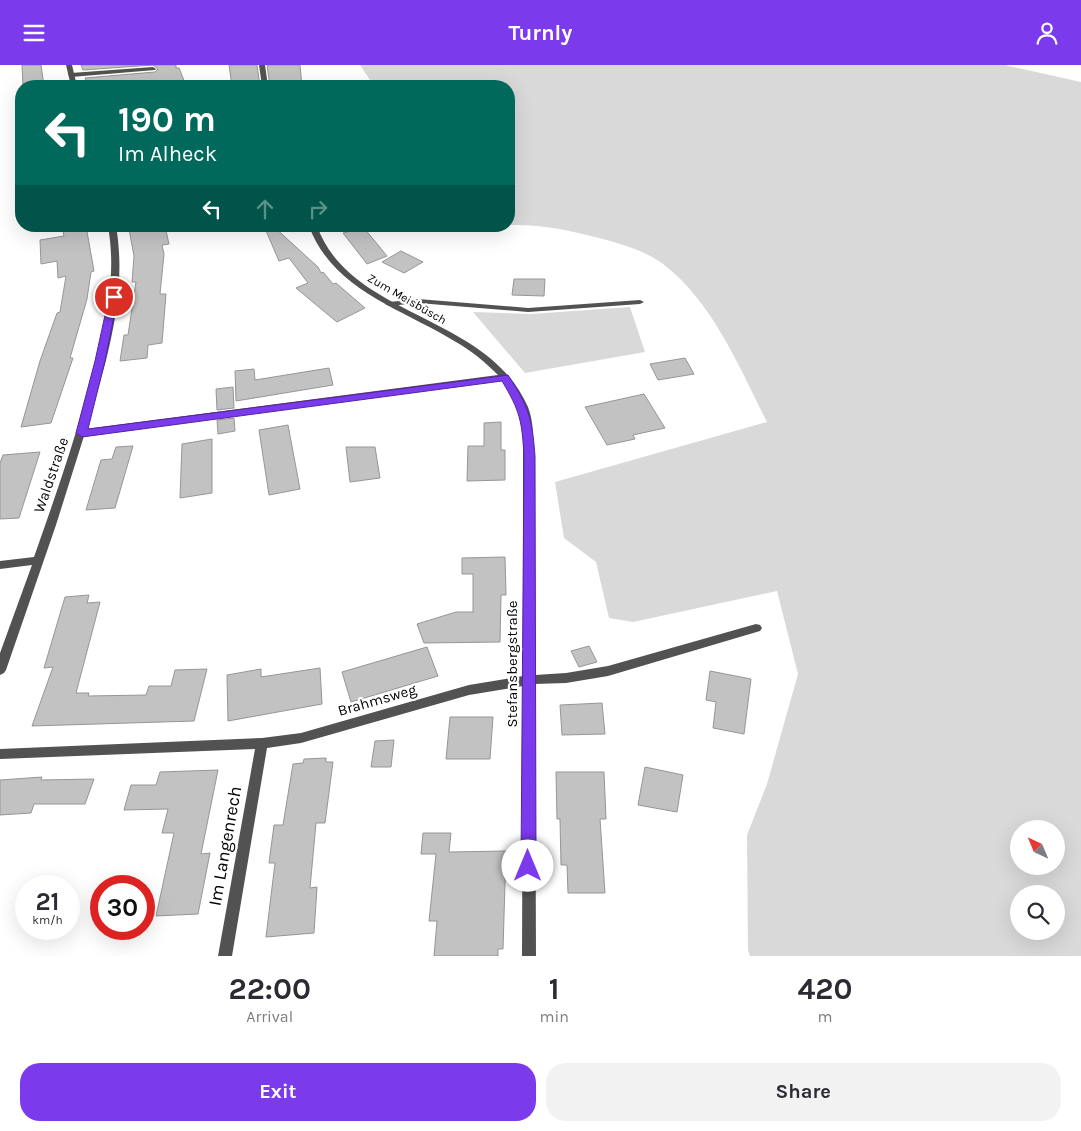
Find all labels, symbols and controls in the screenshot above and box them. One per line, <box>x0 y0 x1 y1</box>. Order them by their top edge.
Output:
icon: menu <box>20 19 48 47</box>
icon: person <box>1033 19 1061 47</box>
text: Turnly <box>509 20 572 46</box>
text: 190 m <box>118 99 216 140</box>
icon: left <box>35 100 100 165</box>
text: Im Alheck <box>118 141 217 167</box>
icon: left <box>198 195 226 223</box>
icon: ahead <box>251 195 279 223</box>
icon: right <box>304 195 332 223</box>
street label: Zum Meisbüsch <box>365 271 449 327</box>
pin <box>93 276 135 318</box>
icon: arrive <box>100 283 128 311</box>
street label: Waldstraße <box>30 435 72 515</box>
street label: Stefansbergstraße <box>503 600 521 728</box>
street label: Brahmsweg <box>336 680 419 720</box>
street label: Im Langenrech <box>204 784 246 908</box>
north arrow <box>1010 820 1065 875</box>
map controls <box>1010 820 1065 940</box>
position arrow <box>501 839 553 891</box>
speed limit sign: 30 <box>90 875 155 940</box>
button: search <box>1010 885 1065 940</box>
text: 21 <box>35 887 60 916</box>
text: km/h <box>32 913 63 927</box>
text: 22:00 <box>229 971 311 1007</box>
text: 1 <box>549 971 560 1007</box>
text: 420 <box>797 971 852 1007</box>
text: Arrival <box>246 1007 293 1026</box>
text: min <box>539 1007 569 1026</box>
text: m <box>817 1007 832 1026</box>
button: Exit <box>20 1063 536 1121</box>
button: Share <box>546 1063 1061 1121</box>

